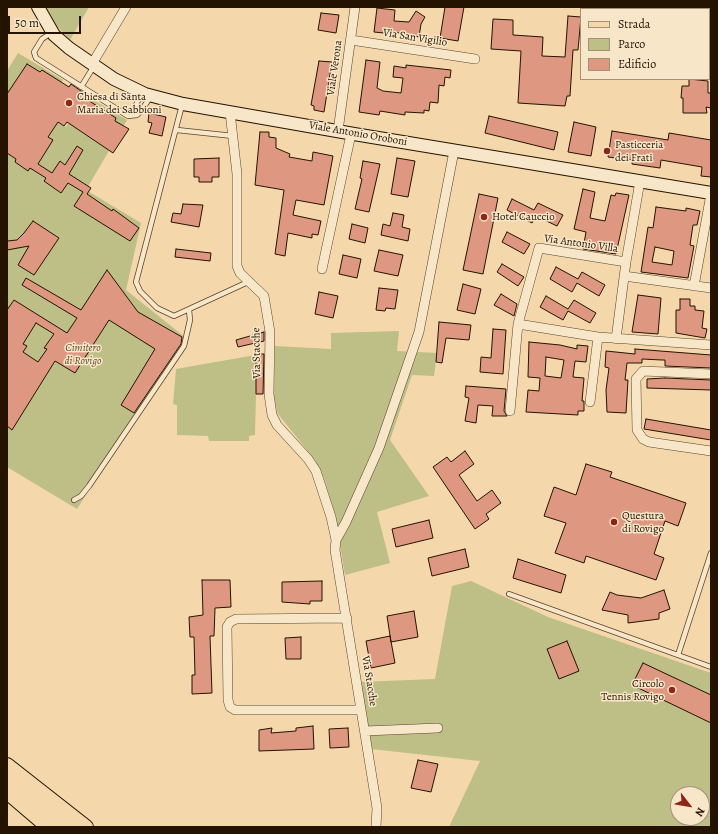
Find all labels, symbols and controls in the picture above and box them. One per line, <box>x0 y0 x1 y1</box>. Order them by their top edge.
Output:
scale bar <box>10 8 83 34</box>
legend <box>580 8 710 80</box>
text: 50 m <box>15 15 39 31</box>
text: Strada <box>618 16 650 32</box>
street label: Via San Vigilio <box>382 26 448 50</box>
text: Parco <box>618 36 645 52</box>
street label: Viale Verona <box>325 39 345 97</box>
text: Edificio <box>618 56 656 72</box>
place label: Chiesa di Santa Maria dei Sabbioni <box>77 90 162 116</box>
marker: Chiesa di Santa Maria dei Sabbioni <box>64 98 74 108</box>
street label: Viale Antonio Oroboni <box>308 119 408 149</box>
place label: Pasticceria dei Frati <box>615 138 663 164</box>
marker: Pasticceria dei Frati <box>602 146 612 156</box>
place label: Hotel Cauccio <box>492 210 555 224</box>
marker: Hotel Cauccio <box>479 212 489 222</box>
street label: Via Antonio Villa <box>543 232 619 256</box>
street label: Via Stacche <box>250 327 264 379</box>
park label: Cimitero di Rovigo <box>64 341 102 367</box>
place label: Questura di Rovigo <box>622 509 664 535</box>
marker: Questura di Rovigo <box>609 517 619 527</box>
street label: Via Stacche <box>358 655 380 707</box>
place label: Circolo Tennis Rovigo <box>601 677 664 703</box>
marker: Circolo Tennis Rovigo <box>667 685 677 695</box>
north arrow <box>670 786 710 826</box>
text: N <box>691 805 708 819</box>

